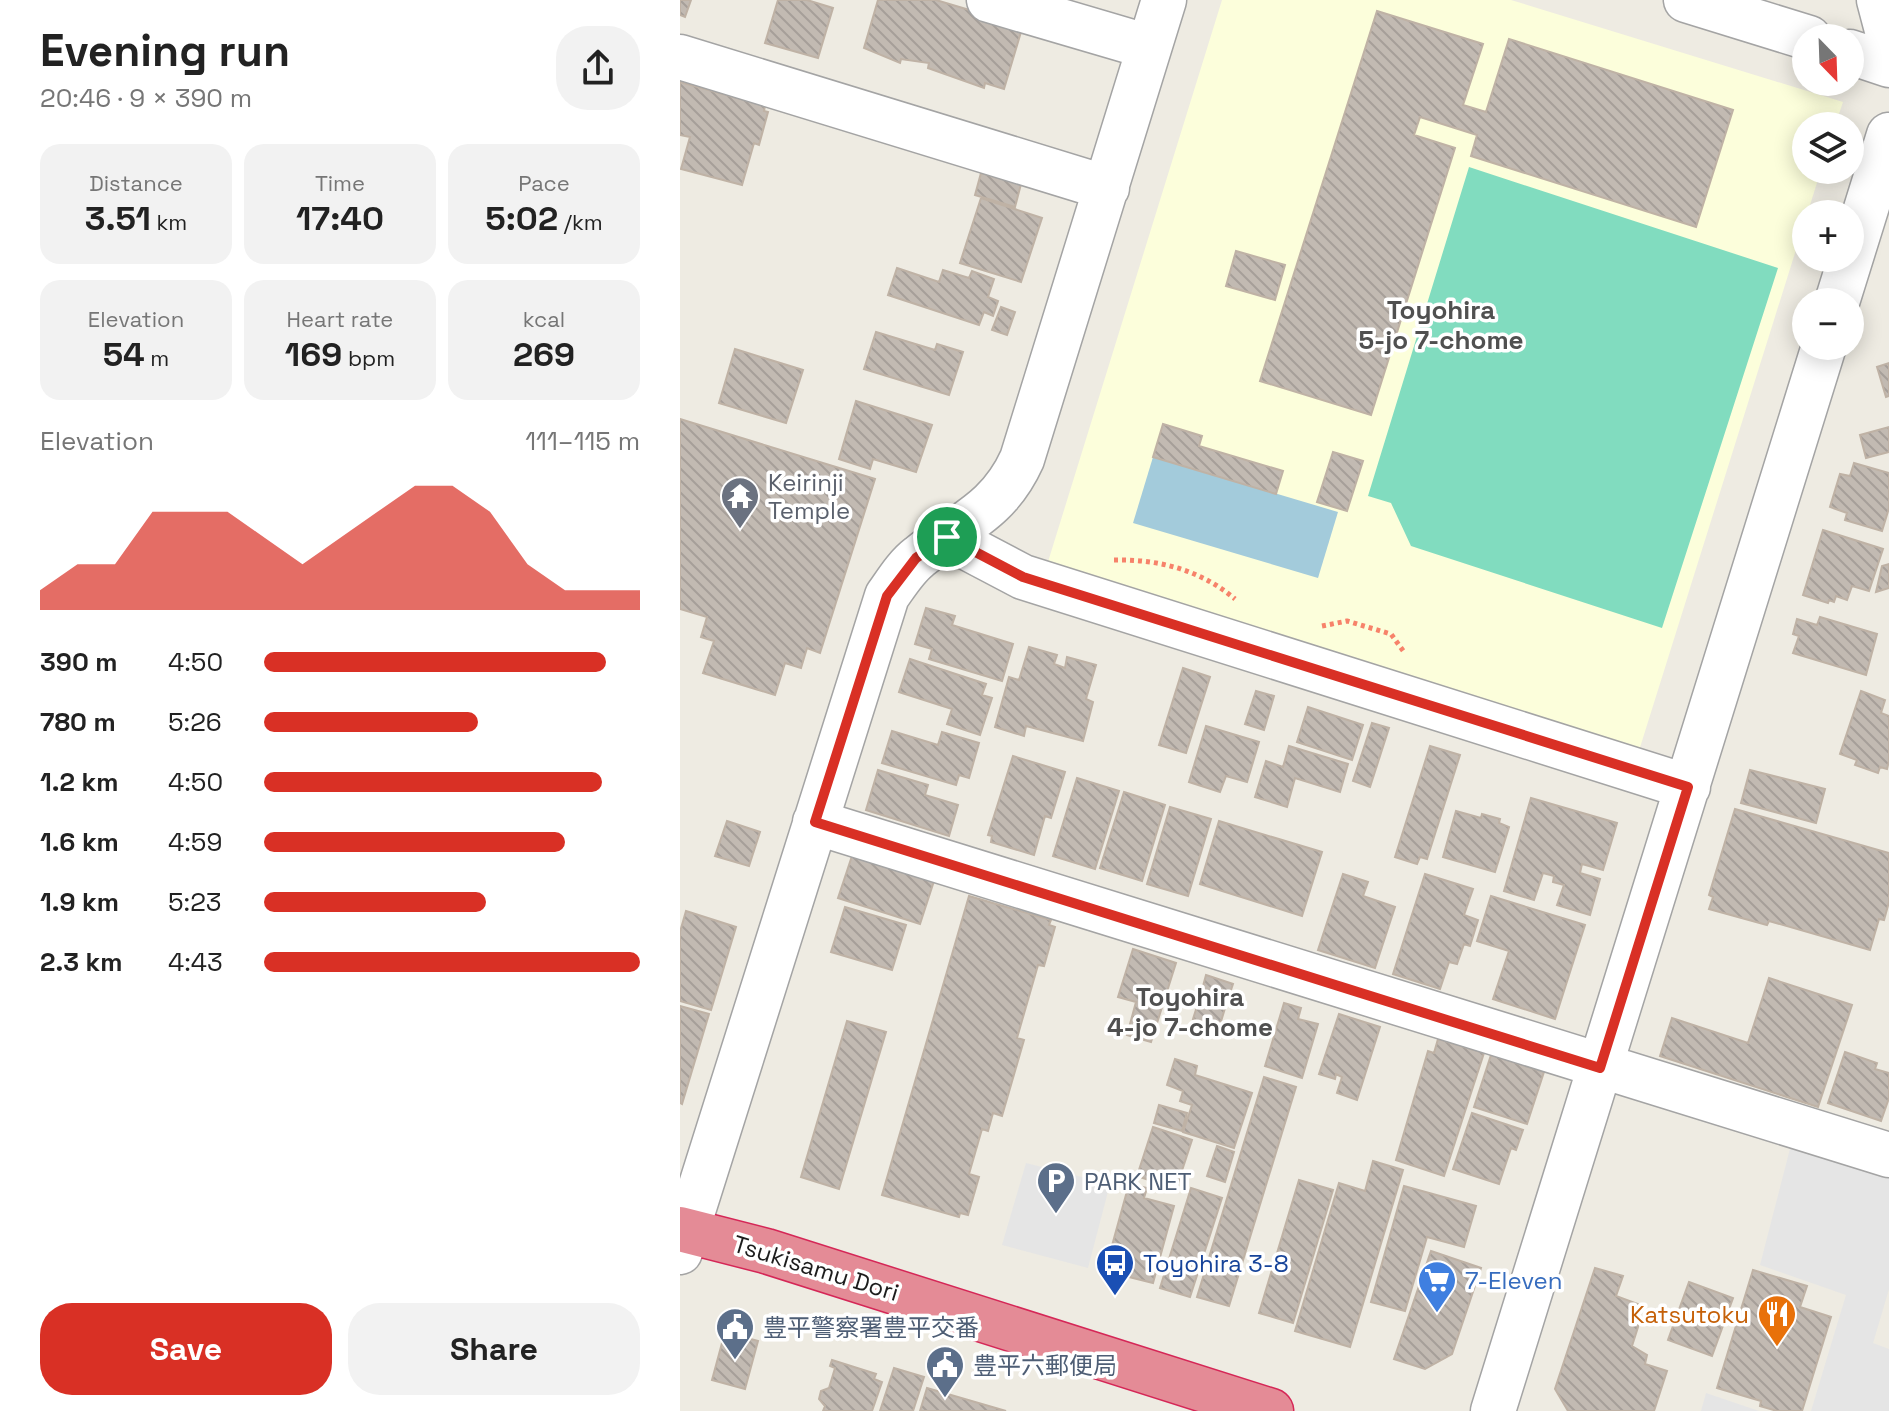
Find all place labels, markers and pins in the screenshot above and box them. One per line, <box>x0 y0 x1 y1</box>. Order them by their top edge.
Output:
place label: Keirinji Temple <box>768 467 850 526</box>
temple icon: Keirinji Temple <box>719 475 761 530</box>
pin <box>913 503 981 571</box>
parking icon: PARK NET <box>1035 1160 1077 1215</box>
place label: PARK NET <box>1084 1166 1192 1197</box>
bus stop icon: Toyohira 3-8 <box>1094 1242 1136 1297</box>
place label: Toyohira 3-8 <box>1143 1248 1289 1279</box>
supermarket icon: 7-Eleven <box>1416 1259 1458 1314</box>
place label: 7-Eleven <box>1465 1265 1563 1296</box>
restaurant icon: Katsutoku <box>1756 1293 1798 1348</box>
place label: Katsutoku <box>1630 1299 1749 1330</box>
public building icon: 豊平警察署豊平交番 <box>714 1306 756 1361</box>
place label: 豊平警察署豊平交番 <box>763 1312 979 1343</box>
public building icon: 豊平六郵便局 <box>924 1344 966 1399</box>
place label: 豊平六郵便局 <box>973 1350 1117 1381</box>

